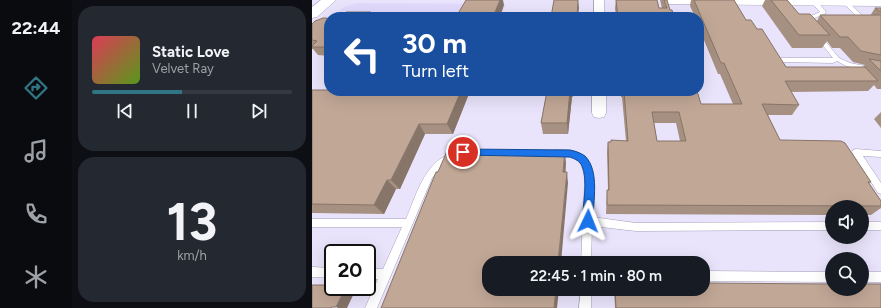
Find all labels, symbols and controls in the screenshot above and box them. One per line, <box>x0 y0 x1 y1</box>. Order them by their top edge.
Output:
text: 22:44 <box>11 17 61 39</box>
text: 30 m <box>402 26 467 60</box>
icon: left <box>336 28 388 80</box>
text: Static Love <box>152 43 230 61</box>
text: Turn left <box>402 60 469 82</box>
text: Velvet Ray <box>152 61 214 76</box>
icon: directions <box>22 74 50 102</box>
icon: previous <box>114 100 136 122</box>
icon: pause <box>181 100 203 122</box>
icon: next <box>248 100 270 122</box>
pin <box>446 135 480 169</box>
icon: music <box>22 137 50 165</box>
icon: arrive <box>452 141 474 163</box>
text: 13 <box>167 191 217 253</box>
icon: phone <box>22 200 50 228</box>
position arrow <box>567 200 609 242</box>
map controls <box>825 200 869 296</box>
button: sound <box>825 200 869 244</box>
speed limit sign: 20 <box>324 244 376 296</box>
text: km/h <box>177 248 207 263</box>
button: search <box>825 252 869 296</box>
icon: climate <box>22 263 50 291</box>
text: 22:45 · 1 min · 80 m <box>530 267 662 285</box>

